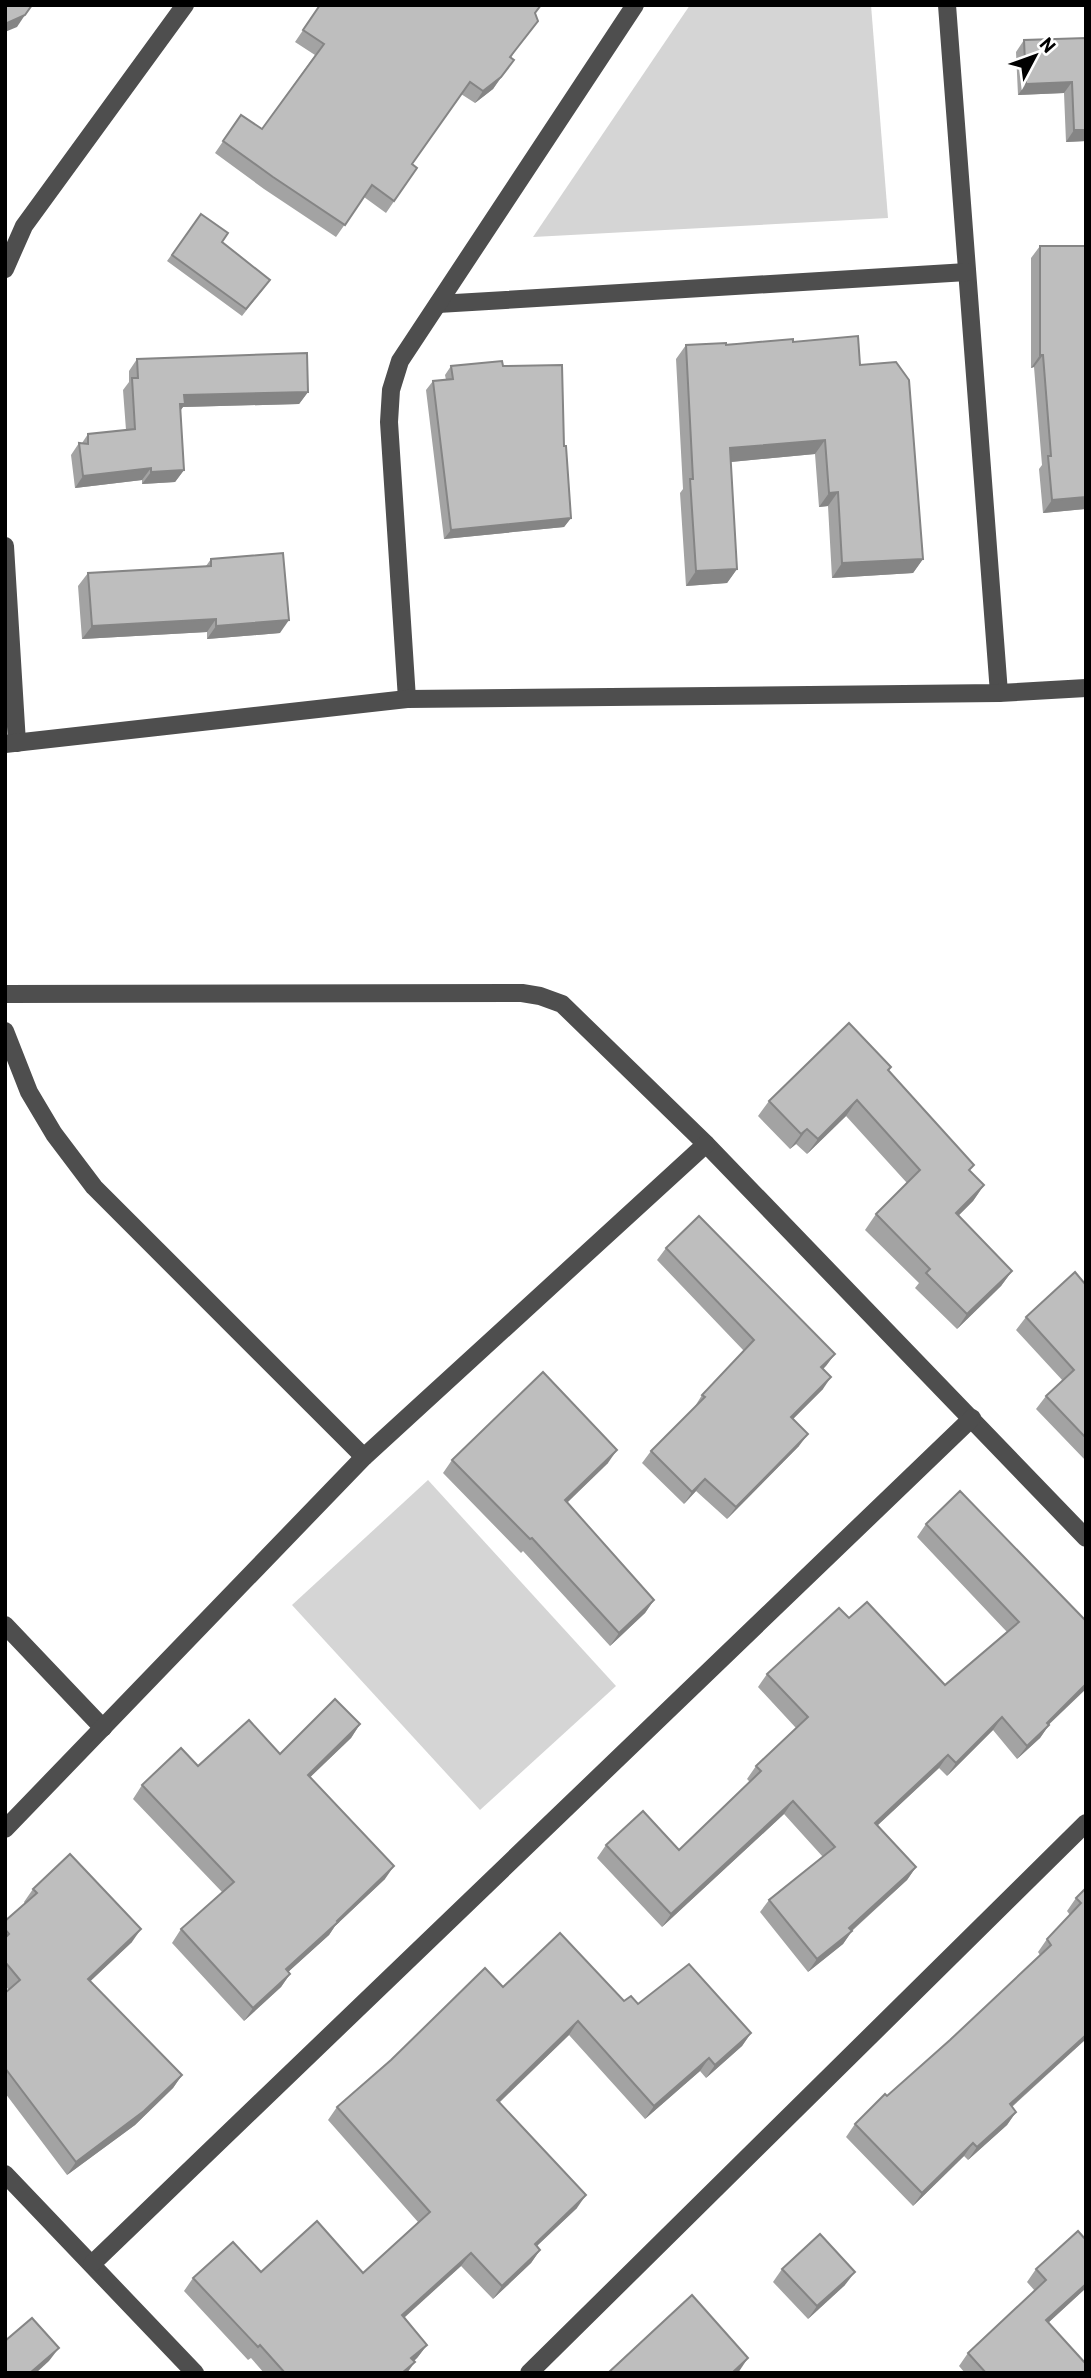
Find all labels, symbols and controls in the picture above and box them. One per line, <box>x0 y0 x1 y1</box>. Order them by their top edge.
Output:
north arrow <box>1000 21 1070 91</box>
text: N <box>1035 32 1061 57</box>

